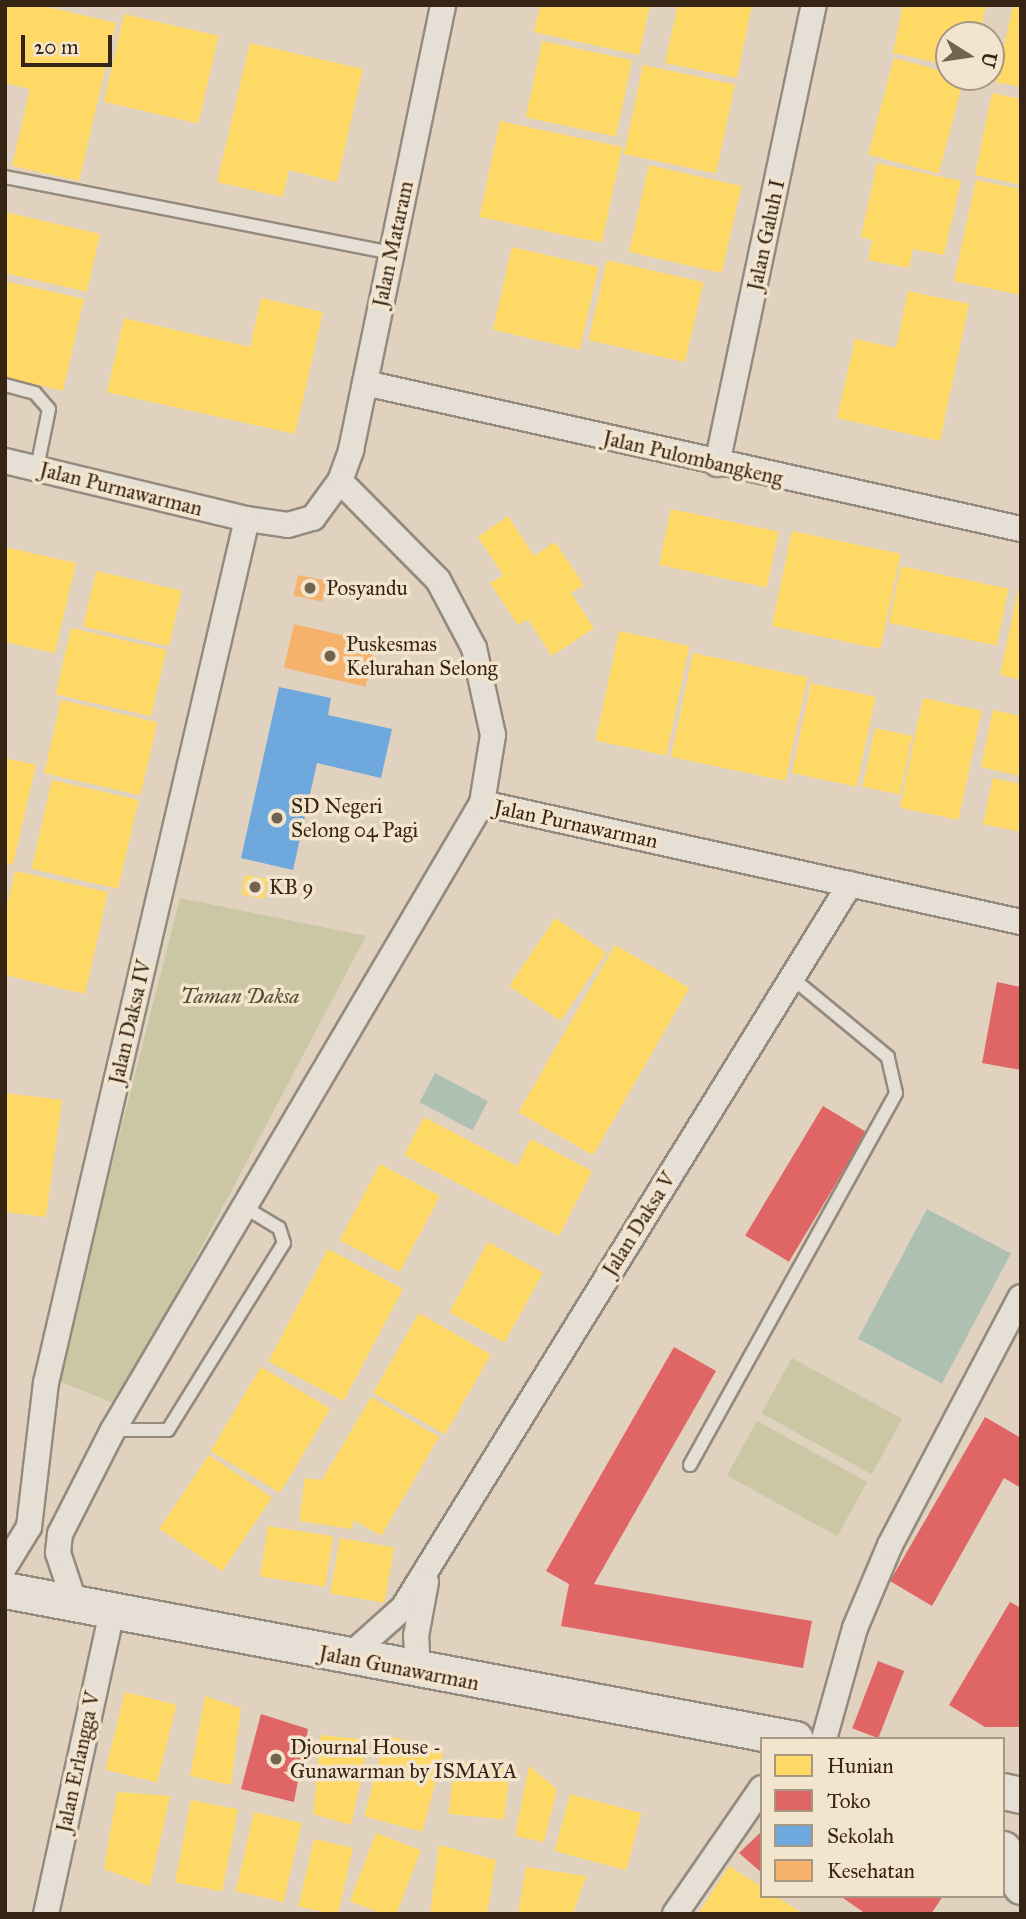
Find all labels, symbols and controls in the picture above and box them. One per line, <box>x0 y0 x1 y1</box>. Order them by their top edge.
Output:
scale bar <box>24 21 116 65</box>
north arrow <box>935 21 1005 91</box>
text: 20 m <box>34 34 79 60</box>
text: U <box>976 50 1002 70</box>
street label: Jalan Galuh I <box>742 177 790 293</box>
street label: Jalan Mataram <box>367 179 419 309</box>
street label: Jalan Pulombangkeng <box>601 425 785 491</box>
street label: Jalan Purnawarman <box>37 457 205 521</box>
place label: Posyandu <box>326 575 408 601</box>
marker: Posyandu <box>300 578 320 598</box>
place label: Puskesmas Kelurahan Selong <box>346 631 498 681</box>
marker: Puskesmas Kelurahan Selong <box>320 646 340 666</box>
place label: SD Negeri Selong 04 Pagi <box>291 793 418 843</box>
street label: Jalan Purnawarman <box>492 794 660 854</box>
marker: SD Negeri Selong 04 Pagi <box>269 810 285 826</box>
place label: KB 9 <box>269 874 314 900</box>
marker: KB 9 <box>247 879 263 895</box>
street label: Jalan Daksa IV <box>103 957 157 1087</box>
park label: Taman Daksa <box>180 983 300 1009</box>
street label: Jalan Daksa V <box>597 1167 681 1281</box>
street label: Jalan Gunawarman <box>317 1640 481 1696</box>
street label: Jalan Erlangga V <box>51 1689 105 1835</box>
place label: Djournal House - Gunawarman by ISMAYA <box>290 1734 517 1784</box>
legend <box>760 1737 1005 1898</box>
marker: Djournal House - Gunawarman by ISMAYA <box>268 1751 284 1767</box>
text: Hunian <box>827 1753 894 1779</box>
text: Toko <box>827 1788 871 1814</box>
text: Sekolah <box>827 1823 894 1849</box>
text: Kesehatan <box>827 1858 915 1884</box>

